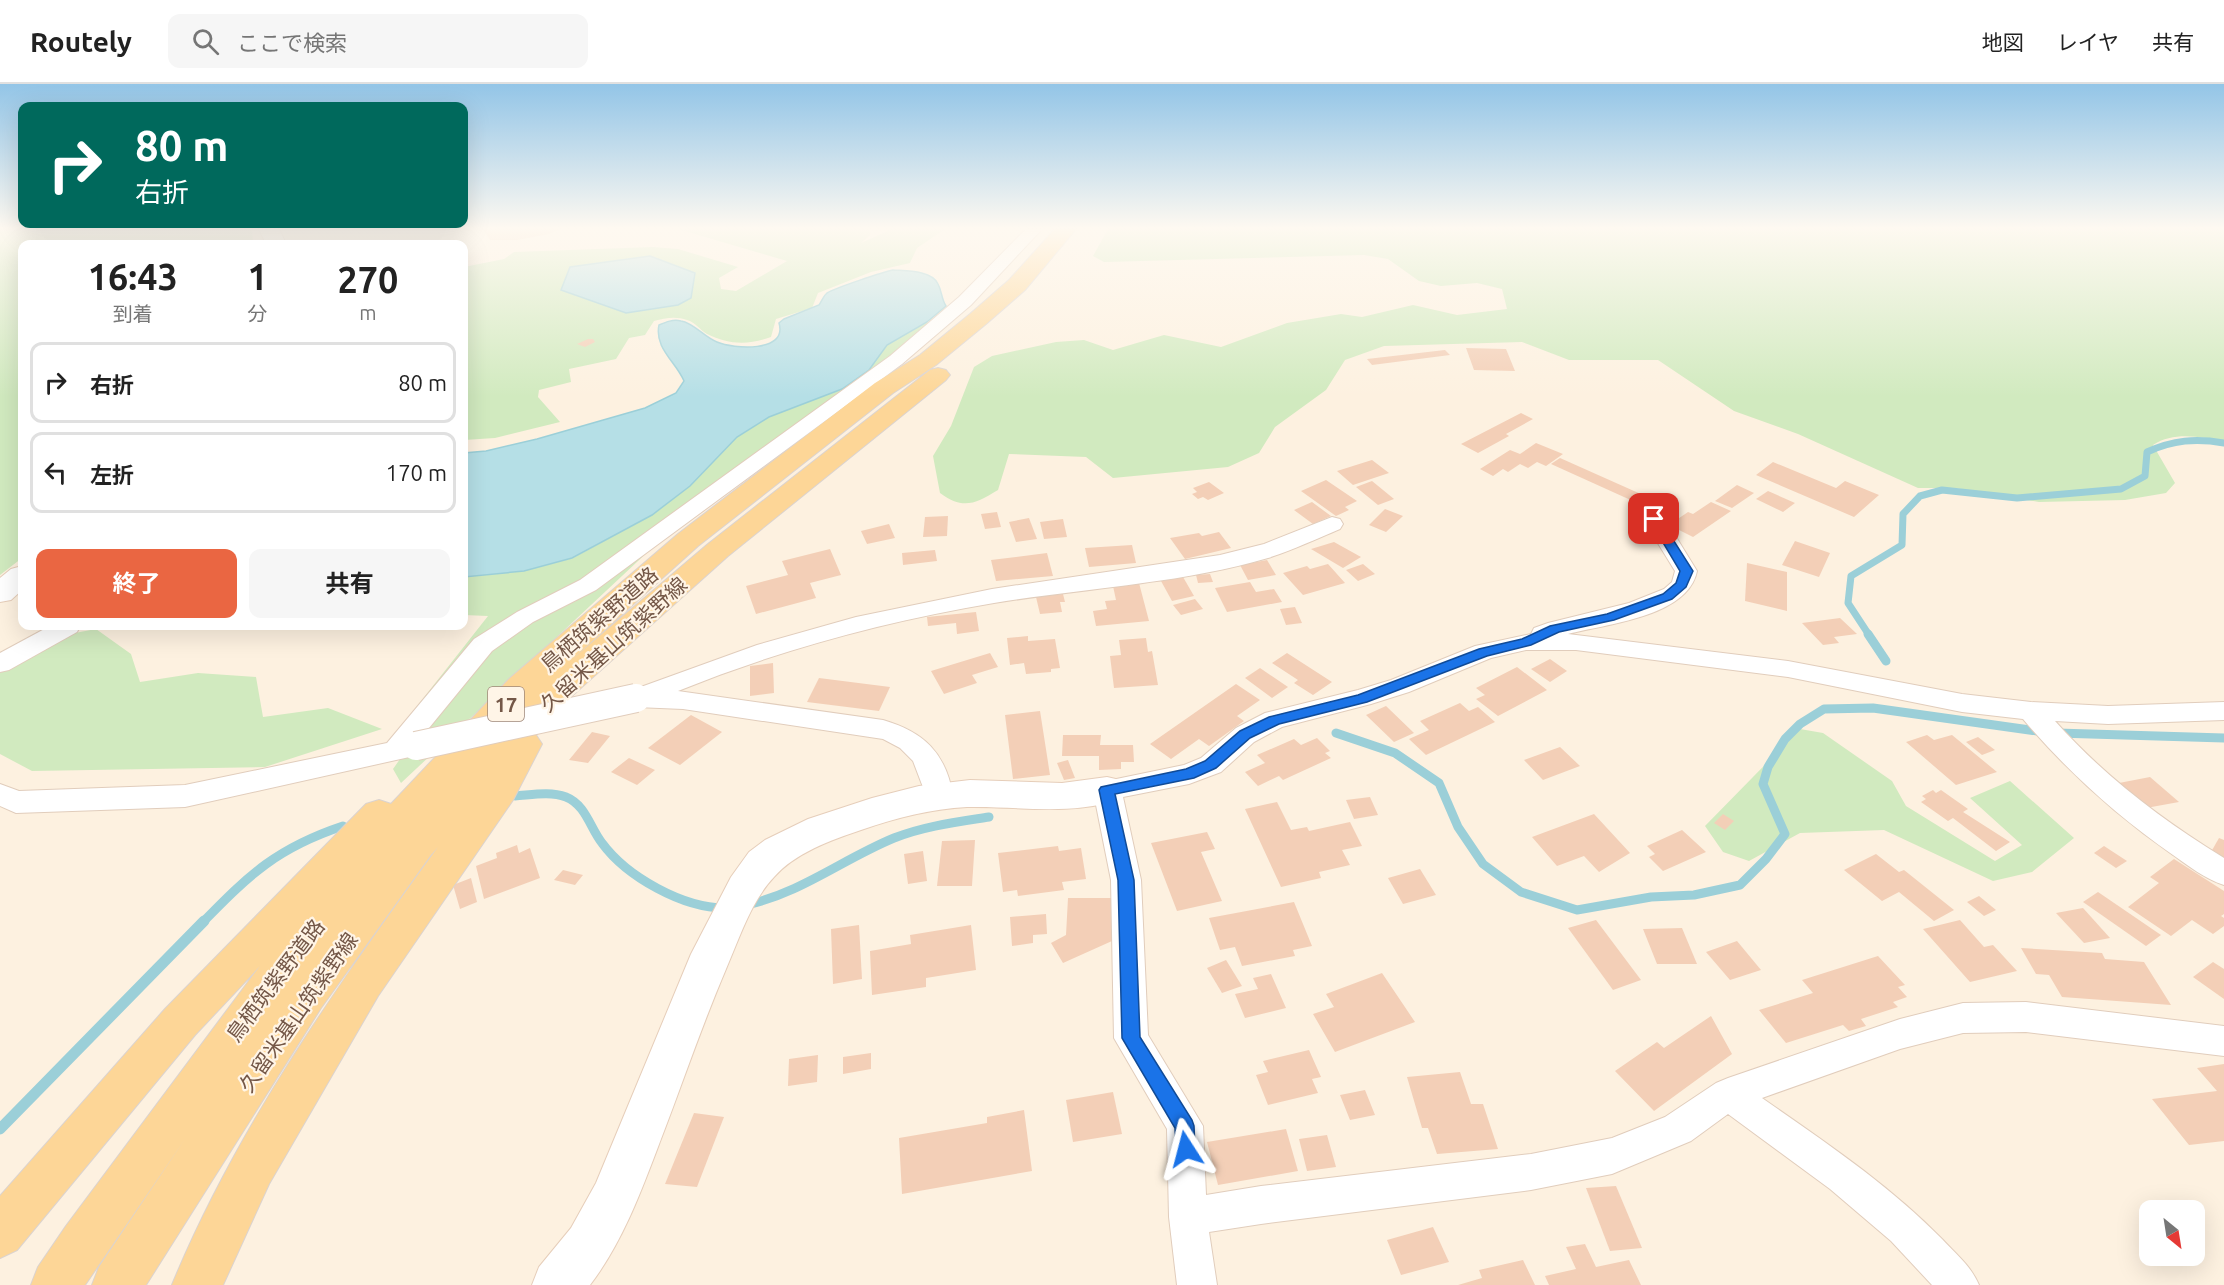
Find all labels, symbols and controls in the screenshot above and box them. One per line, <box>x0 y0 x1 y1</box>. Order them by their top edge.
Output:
search box <box>168 14 588 68</box>
icon: search <box>189 25 222 58</box>
text: Routely <box>30 26 132 57</box>
text: ここで検索 <box>237 30 347 55</box>
text: 地図 <box>1982 30 2024 54</box>
text: レイヤ <box>2057 30 2119 54</box>
text: 共有 <box>2152 30 2194 54</box>
text: 80 m <box>135 122 229 169</box>
icon: right <box>36 126 114 204</box>
text: 右折 <box>135 177 189 207</box>
text: 16:43 <box>88 256 178 297</box>
text: 1 <box>247 256 268 297</box>
text: 270 <box>337 259 398 300</box>
text: m <box>359 301 377 324</box>
text: 到着 <box>113 302 153 325</box>
text: 分 <box>248 302 268 325</box>
icon: right <box>39 366 72 399</box>
text: 80 m <box>398 370 447 395</box>
text: 右折 <box>90 372 134 397</box>
icon: left <box>39 456 72 489</box>
text: 170 m <box>386 460 447 485</box>
text: 左折 <box>90 462 134 487</box>
pin <box>1628 493 1679 544</box>
icon: arrive <box>1637 502 1670 535</box>
button: 終了 <box>36 549 237 618</box>
button: 共有 <box>249 549 450 618</box>
street label: 鳥栖筑紫野道路 <box>536 562 662 676</box>
street label: 久留米基山筑紫野線 <box>535 572 691 716</box>
road number: 17 <box>488 687 524 721</box>
street label: 鳥栖筑紫野道路 <box>221 914 329 1046</box>
street label: 久留米基山筑紫野線 <box>234 928 362 1096</box>
position arrow <box>1154 1117 1218 1181</box>
north arrow <box>2139 1200 2205 1266</box>
map controls <box>2139 1200 2205 1266</box>

